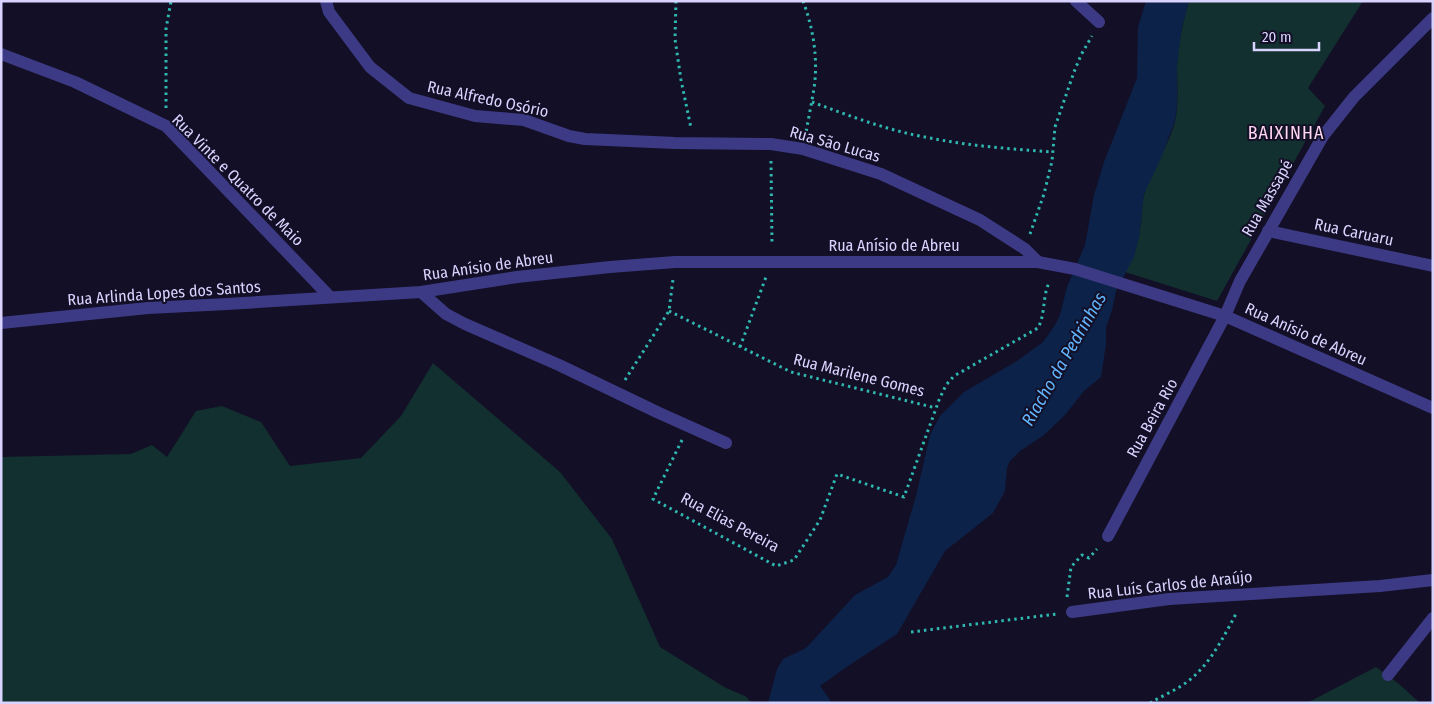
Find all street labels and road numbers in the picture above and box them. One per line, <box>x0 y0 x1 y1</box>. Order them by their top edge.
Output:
street label: Rua Alfredo Osório <box>426 77 550 121</box>
street label: Rua Vinte e Quatro de Maio <box>168 110 308 250</box>
street label: Rua São Lucas <box>788 122 883 166</box>
street label: Rua Massapé <box>1237 156 1297 240</box>
street label: Rua Caruaru <box>1313 214 1395 250</box>
street label: Rua Anísio de Abreu <box>828 236 960 255</box>
street label: Rua Anísio de Abreu <box>422 247 554 285</box>
street label: Rua Arlinda Lopes dos Santos <box>67 277 261 309</box>
street label: Rua Anísio de Abreu <box>1242 299 1370 369</box>
street label: Rua Marilene Gomes <box>792 350 927 401</box>
street label: Rua Beira Rio <box>1123 375 1181 461</box>
street label: Rua Elias Pereira <box>678 488 782 556</box>
street label: Rua Luís Carlos de Araújo <box>1087 567 1253 603</box>

